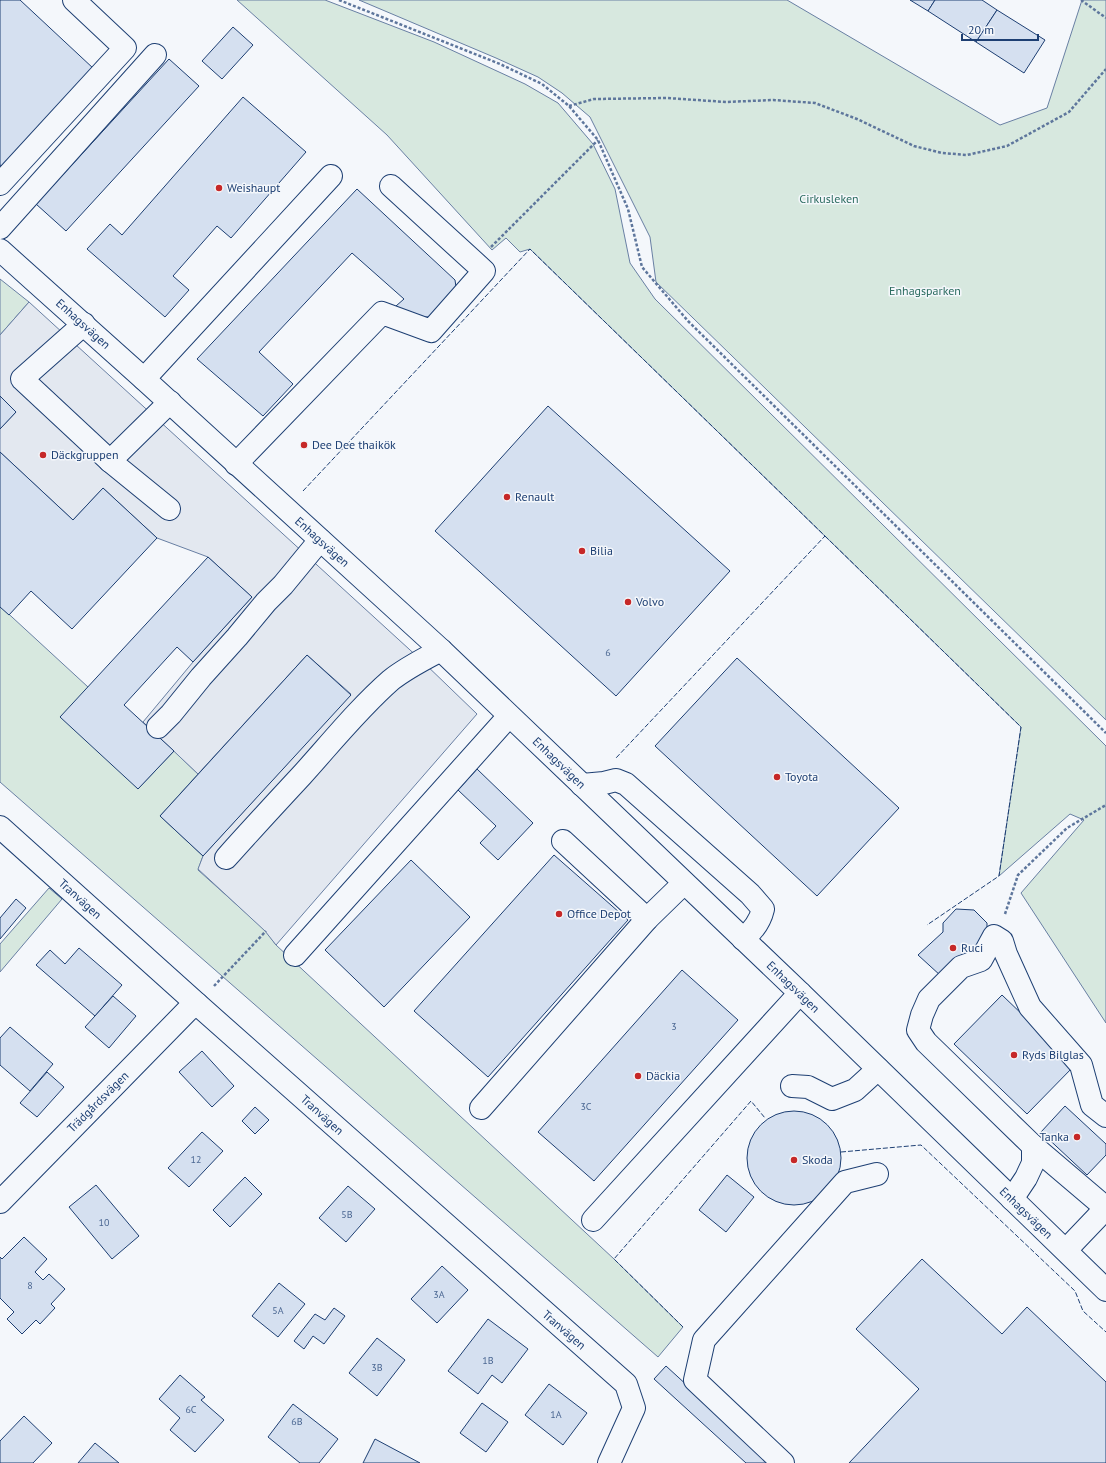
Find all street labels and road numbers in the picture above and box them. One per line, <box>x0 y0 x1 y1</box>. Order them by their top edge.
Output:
street label: Enhagsvägen <box>53 295 114 352</box>
street label: Enhagsvägen <box>292 513 353 570</box>
street label: Enhagsvägen <box>530 734 589 792</box>
street label: Tranvägen <box>56 875 105 922</box>
street label: Enhagsvägen <box>764 958 823 1016</box>
street label: Trädgårdsvägen <box>64 1068 131 1135</box>
street label: Tranvägen <box>298 1091 347 1138</box>
street label: Enhagsvägen <box>997 1184 1056 1242</box>
street label: Tranvägen <box>539 1307 589 1353</box>

